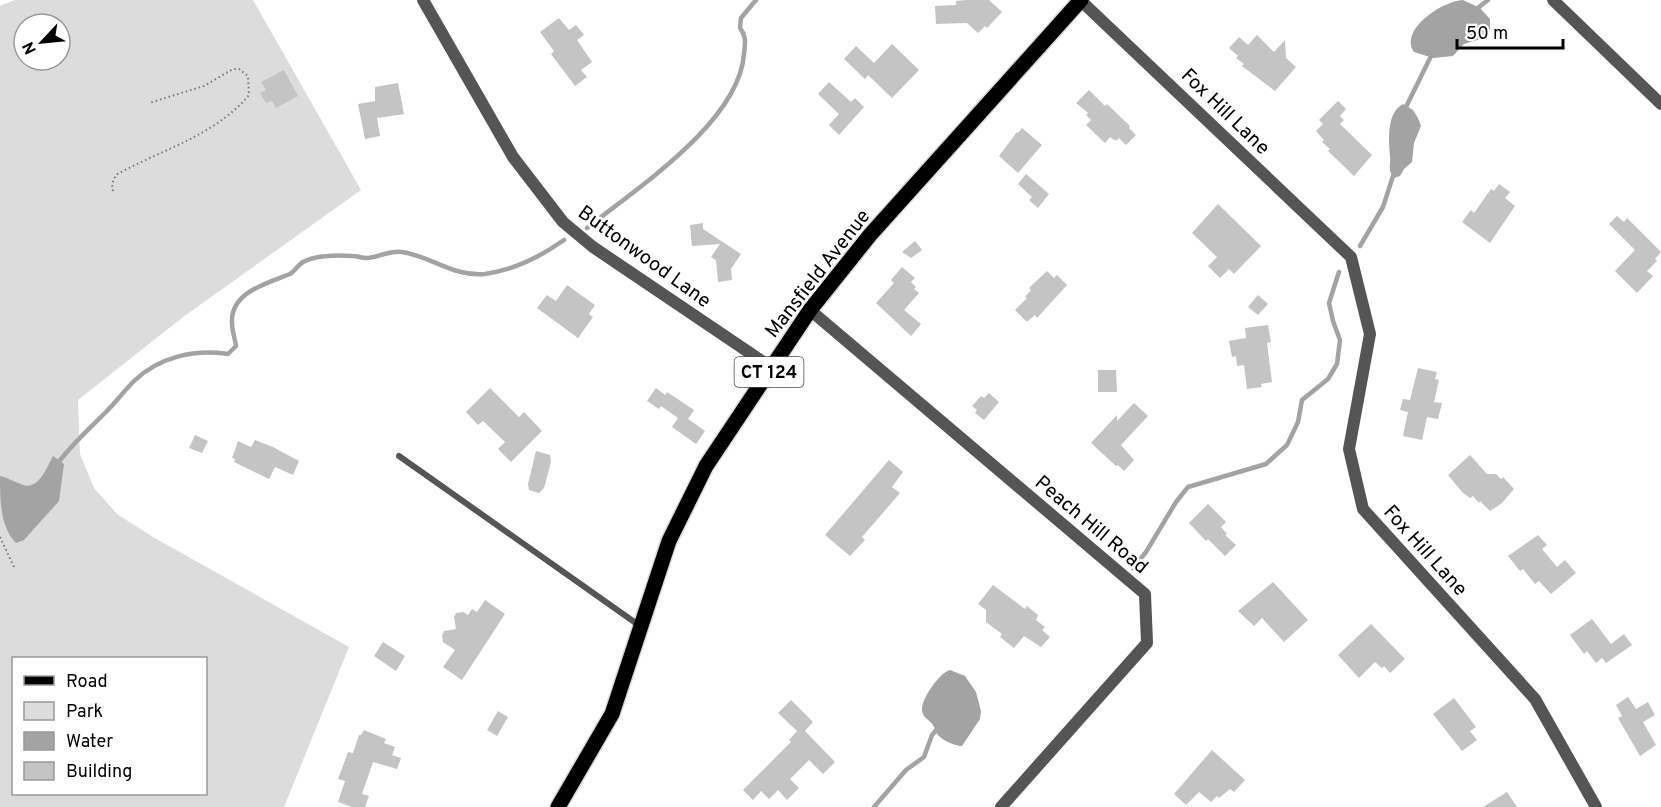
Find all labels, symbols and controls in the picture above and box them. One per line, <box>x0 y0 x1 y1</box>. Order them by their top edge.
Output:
north arrow <box>12 12 72 72</box>
scale bar <box>1457 12 1564 50</box>
text: 50 m <box>1466 23 1508 46</box>
text: N <box>19 38 42 57</box>
street label: Fox Hill Lane <box>1175 64 1275 161</box>
street label: Buttonwood Lane <box>572 201 716 315</box>
street label: Mansfield Avenue <box>760 205 877 344</box>
road number: CT 124 <box>734 357 804 387</box>
street label: Peach Hill Road <box>1028 470 1153 581</box>
street label: Fox Hill Lane <box>1377 500 1472 602</box>
legend <box>12 657 207 795</box>
text: Road <box>66 671 108 694</box>
text: Park <box>66 701 103 724</box>
text: Water <box>66 731 113 754</box>
text: Building <box>66 761 132 784</box>

